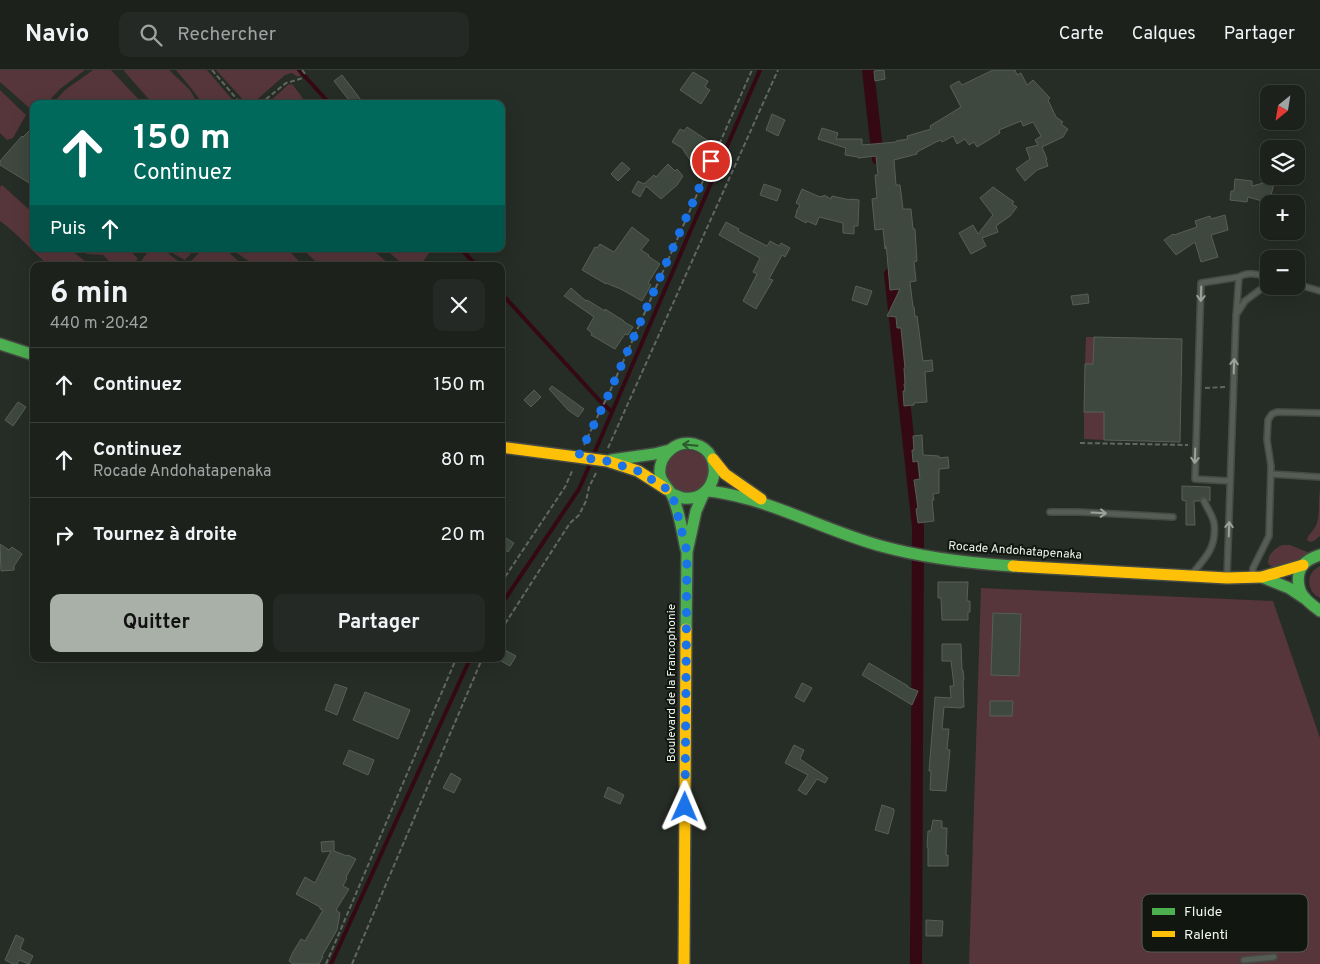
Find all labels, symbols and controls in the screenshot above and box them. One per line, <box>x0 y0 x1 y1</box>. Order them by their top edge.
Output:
search box <box>119 12 469 57</box>
text: Navio <box>25 20 89 50</box>
icon: search <box>137 21 165 49</box>
text: Rechercher <box>177 23 276 47</box>
text: Carte <box>1059 23 1104 46</box>
text: Calques <box>1132 23 1196 46</box>
text: Partager <box>1224 23 1295 46</box>
north arrow <box>1260 85 1305 130</box>
map controls <box>1260 85 1305 295</box>
text: 150 m <box>133 117 231 161</box>
icon: ahead <box>50 120 115 185</box>
pin <box>690 140 732 182</box>
button: layers <box>1260 140 1305 185</box>
icon: arrive <box>697 147 725 175</box>
text: Continuez <box>133 160 232 187</box>
button: + <box>1260 195 1305 240</box>
icon: ahead <box>96 215 124 243</box>
text: Puis <box>50 217 86 241</box>
button: − <box>1260 250 1305 295</box>
text: 6 min <box>50 276 128 313</box>
button: close <box>433 279 485 331</box>
one-way arrow <box>1196 286 1206 302</box>
text: 440 m · 20:42 <box>50 314 148 334</box>
one-way arrow <box>1229 359 1239 375</box>
icon: ahead <box>50 371 78 399</box>
text: Continuez <box>93 373 182 397</box>
text: 150 m <box>433 373 485 397</box>
text: Continuez <box>93 438 182 462</box>
one-way arrow <box>682 440 698 450</box>
icon: ahead <box>50 446 78 474</box>
text: 80 m <box>441 448 485 472</box>
one-way arrow <box>1191 448 1200 464</box>
text: Rocade Andohatapenaka <box>93 462 272 482</box>
one-way arrow <box>1090 509 1106 518</box>
icon: right <box>50 521 78 549</box>
one-way arrow <box>1224 521 1233 537</box>
text: Tournez à droite <box>93 523 237 547</box>
text: 20 m <box>441 523 485 547</box>
street label: Rocade Andohatapenaka <box>948 538 1082 564</box>
button: Quitter <box>50 594 263 652</box>
button: Partager <box>273 594 485 652</box>
street label: Boulevard de la Francophonie <box>664 604 680 762</box>
position arrow <box>658 780 710 832</box>
legend <box>1142 894 1308 952</box>
text: Fluide <box>1184 904 1222 921</box>
text: Ralenti <box>1184 927 1228 944</box>

